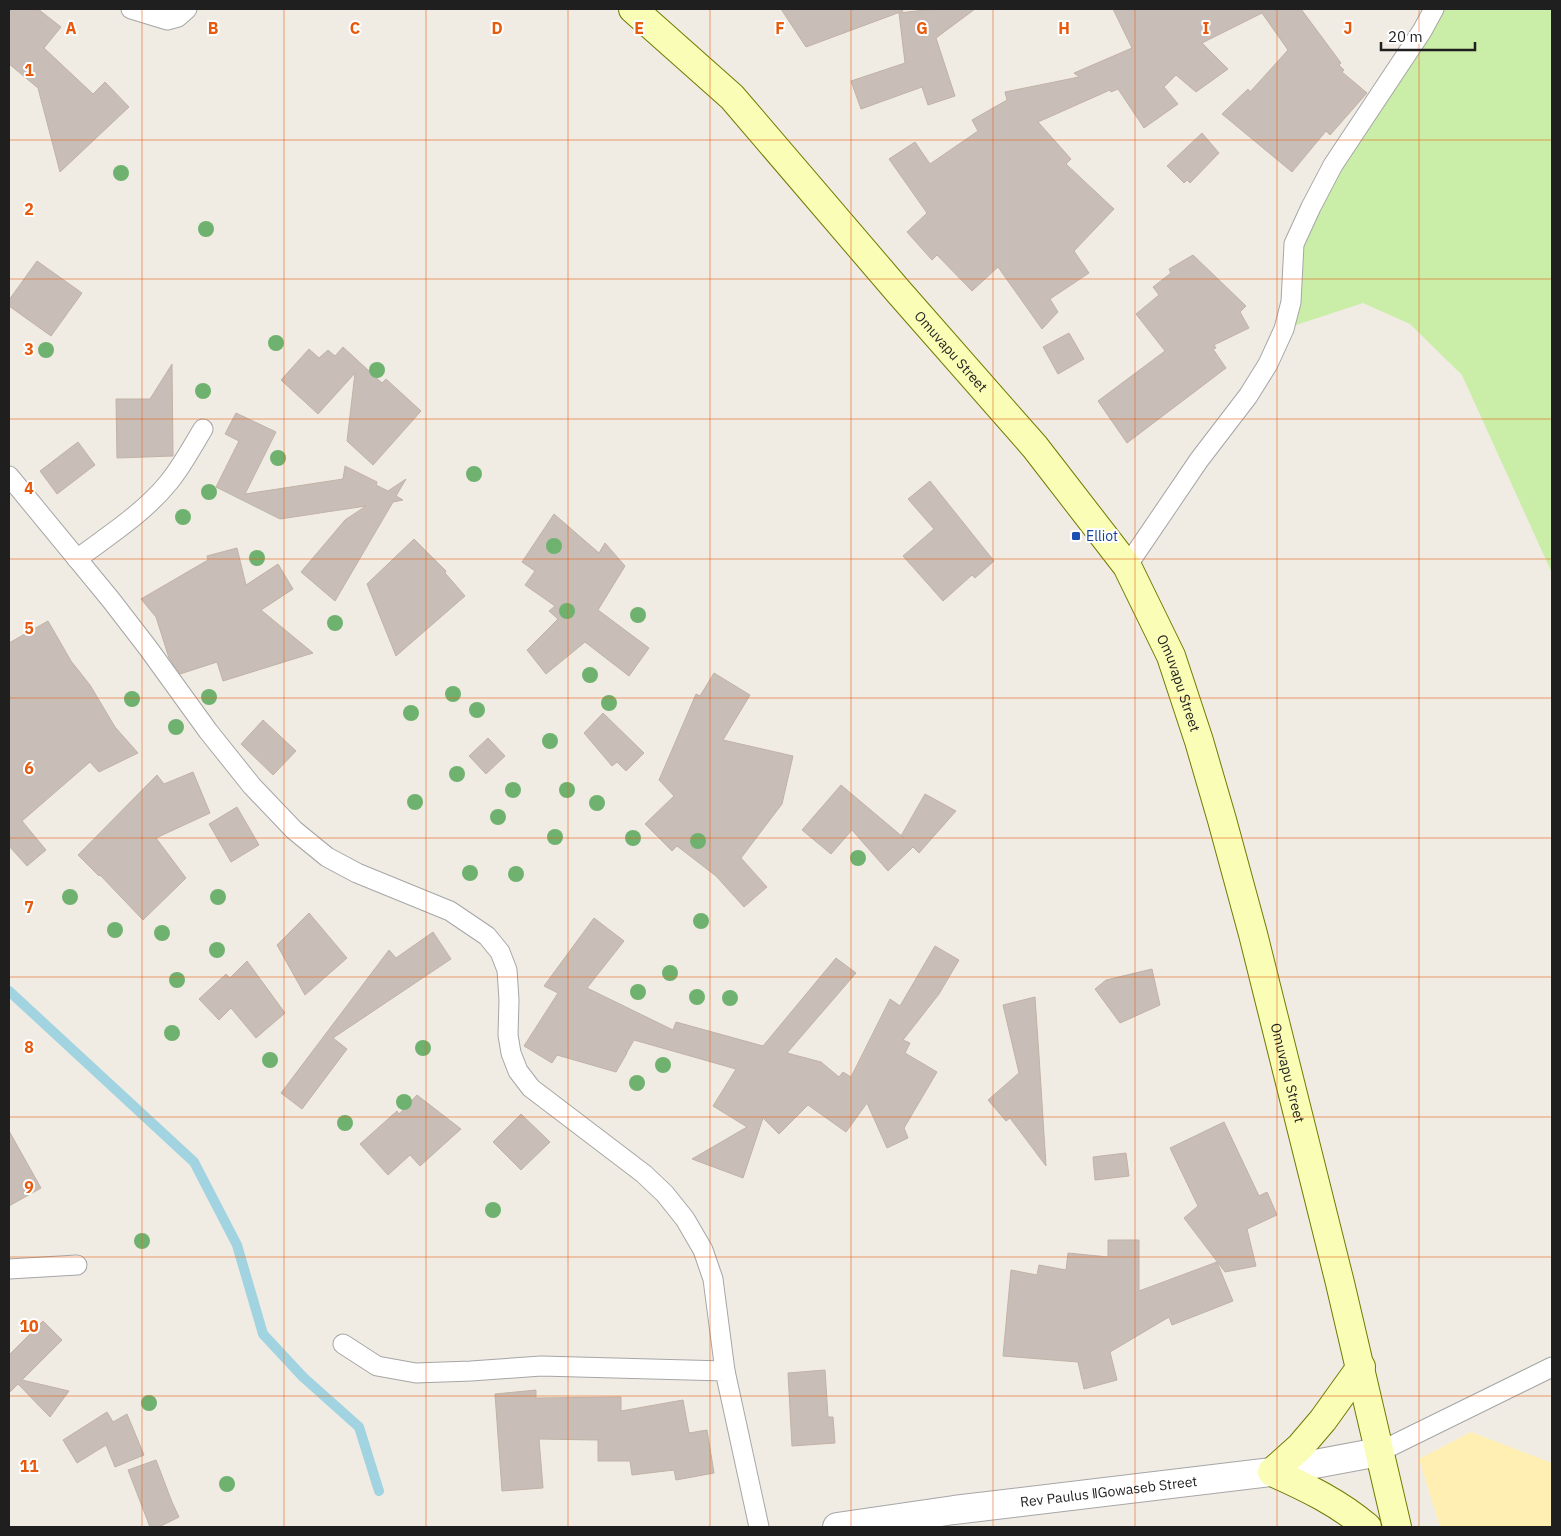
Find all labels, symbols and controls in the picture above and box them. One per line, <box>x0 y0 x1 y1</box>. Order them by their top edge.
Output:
text: A <box>66 18 77 38</box>
text: B <box>208 18 219 38</box>
text: C <box>350 18 360 38</box>
text: D <box>491 18 503 38</box>
text: E <box>634 18 644 38</box>
text: F <box>775 18 785 38</box>
text: G <box>916 18 928 38</box>
text: H <box>1058 18 1070 38</box>
text: I <box>1203 18 1210 38</box>
text: J <box>1344 18 1352 38</box>
scale bar <box>1381 20 1475 52</box>
text: 20 m <box>1388 27 1423 46</box>
text: 1 <box>24 60 34 80</box>
text: 2 <box>24 199 34 219</box>
street label: Omuvapu Street <box>910 307 991 396</box>
text: 3 <box>24 339 34 359</box>
text: 4 <box>24 478 34 498</box>
place label: Elliot <box>1086 527 1118 545</box>
marker: Elliot <box>1070 530 1082 542</box>
text: 5 <box>24 618 34 638</box>
street label: Omuvapu Street <box>1153 631 1204 734</box>
text: 6 <box>24 758 34 778</box>
text: 7 <box>24 897 34 917</box>
street label: Omuvapu Street <box>1267 1021 1309 1125</box>
text: 8 <box>24 1037 34 1057</box>
text: 9 <box>24 1177 34 1197</box>
text: 10 <box>19 1316 39 1336</box>
text: 11 <box>19 1456 39 1476</box>
street label: Rev Paulus ǁGowaseb Street <box>1019 1472 1198 1511</box>

